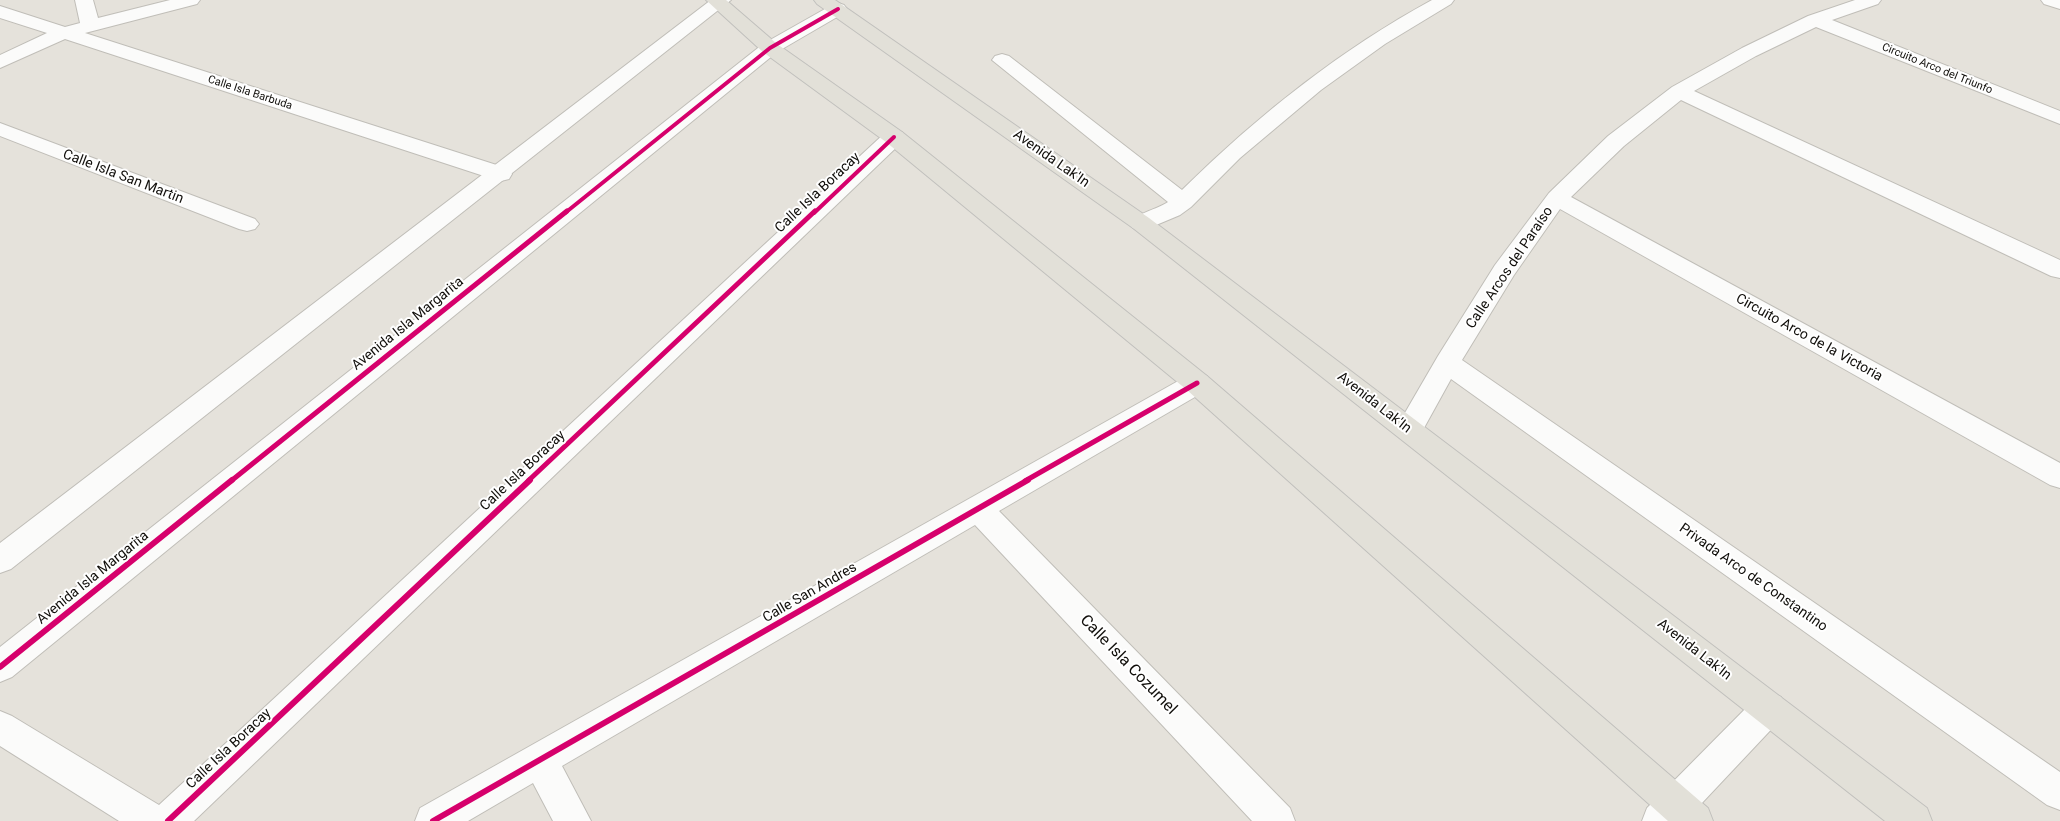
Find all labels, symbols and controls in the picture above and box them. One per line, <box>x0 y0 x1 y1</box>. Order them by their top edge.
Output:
street label: Circuito Arco del Triunfo <box>1880 41 1994 97</box>
street label: Calle Isla Barbuda <box>206 73 294 113</box>
street label: Avenida Lak'In <box>1010 127 1092 191</box>
street label: Calle Isla San Martin <box>60 146 186 208</box>
street label: Calle Isla Boracay <box>772 149 864 237</box>
street label: Calle Arcos del Paraíso <box>1463 204 1557 332</box>
street label: Avenida Isla Margarita <box>349 274 467 374</box>
street label: Circuito Arco de la Victoria <box>1733 291 1885 385</box>
street label: Avenida Lak'In <box>1334 369 1414 437</box>
street label: Calle Isla Boracay <box>477 427 569 515</box>
street label: Privada Arco de Constantino <box>1676 520 1830 636</box>
street label: Avenida Isla Margarita <box>34 528 152 628</box>
street label: Calle San Andres <box>760 559 860 627</box>
street label: Calle Isla Cozumel <box>1076 611 1180 719</box>
street label: Avenida Lak'In <box>1654 616 1734 684</box>
street label: Calle Isla Boracay <box>183 705 275 793</box>

